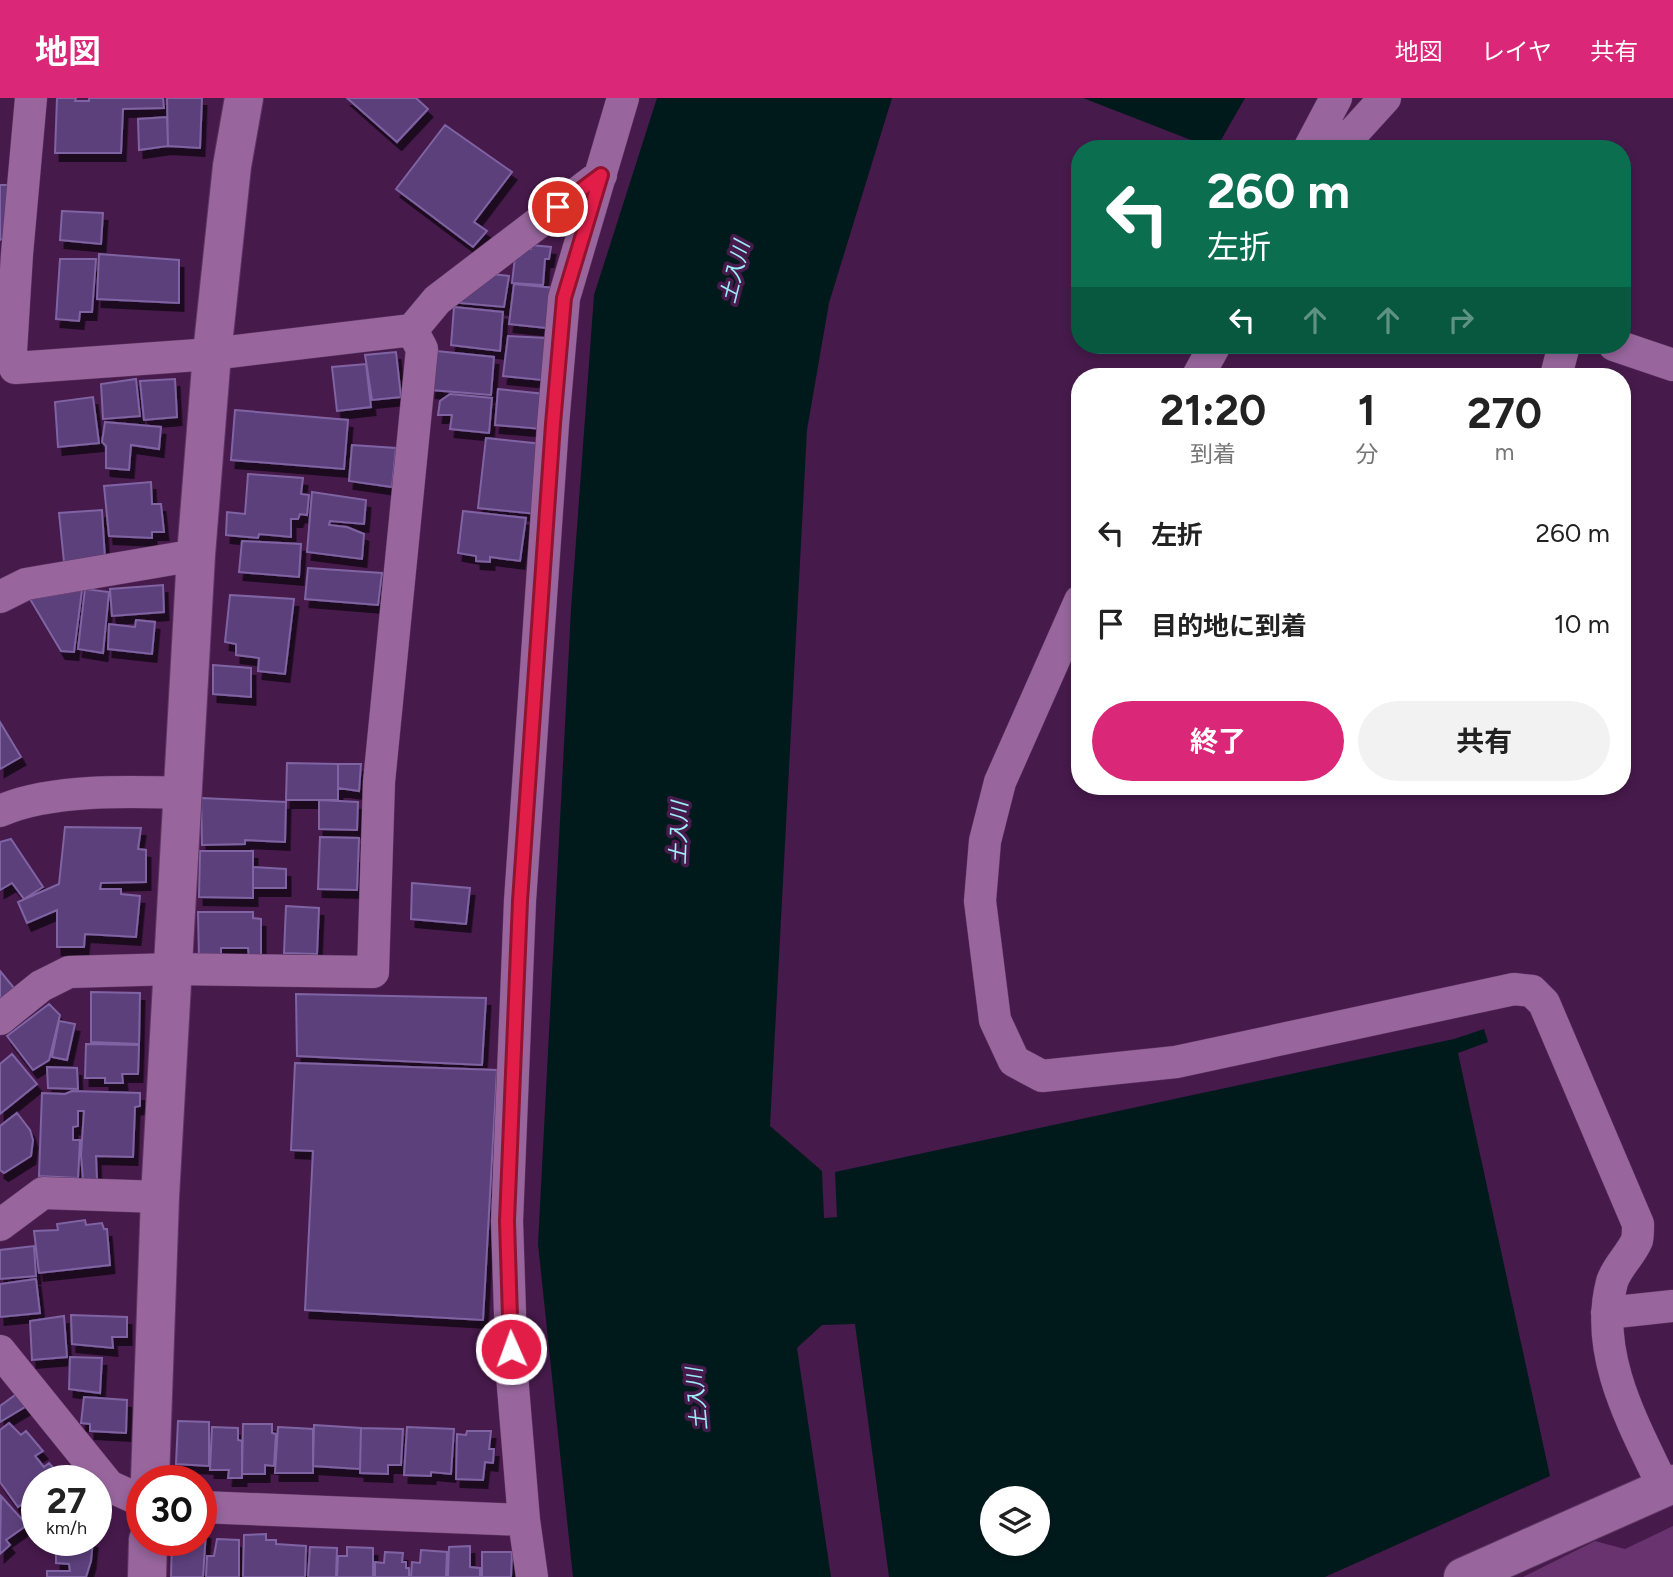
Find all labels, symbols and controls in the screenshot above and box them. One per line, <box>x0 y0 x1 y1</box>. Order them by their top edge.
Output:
text: 地図 <box>35 32 101 71</box>
text: 地図 <box>1395 37 1443 66</box>
text: レイヤ <box>1481 37 1552 66</box>
text: 共有 <box>1590 37 1638 66</box>
text: 260 m <box>1207 161 1350 220</box>
icon: left <box>1092 168 1183 259</box>
pin <box>528 177 588 237</box>
icon: arrive <box>539 188 577 226</box>
text: 左折 <box>1207 228 1271 266</box>
water label: 土入川 <box>715 236 755 305</box>
icon: left <box>1223 301 1261 339</box>
icon: ahead <box>1296 301 1334 339</box>
icon: ahead <box>1369 301 1407 339</box>
icon: right <box>1442 301 1480 339</box>
text: 21:20 <box>1160 385 1266 436</box>
text: 1 <box>1358 385 1376 436</box>
text: 270 <box>1467 388 1542 439</box>
text: m <box>1495 438 1514 466</box>
text: 到着 <box>1190 440 1236 468</box>
text: 分 <box>1355 440 1378 468</box>
icon: left <box>1092 514 1130 552</box>
text: 260 m <box>1536 517 1610 549</box>
text: 左折 <box>1151 519 1203 551</box>
icon: arrive <box>1092 605 1130 643</box>
text: 10 m <box>1554 608 1610 640</box>
text: 目的地に到着 <box>1151 610 1307 642</box>
button: 終了 <box>1092 701 1344 781</box>
button: 共有 <box>1358 701 1610 781</box>
water label: 土入川 <box>665 799 692 865</box>
position arrow <box>474 1312 548 1386</box>
water label: 土入川 <box>681 1365 712 1432</box>
speed limit sign: 30 <box>126 1465 217 1556</box>
text: 27 <box>47 1480 86 1522</box>
map controls <box>980 1486 1050 1556</box>
button: layers <box>980 1486 1050 1556</box>
text: km/h <box>46 1517 87 1539</box>

